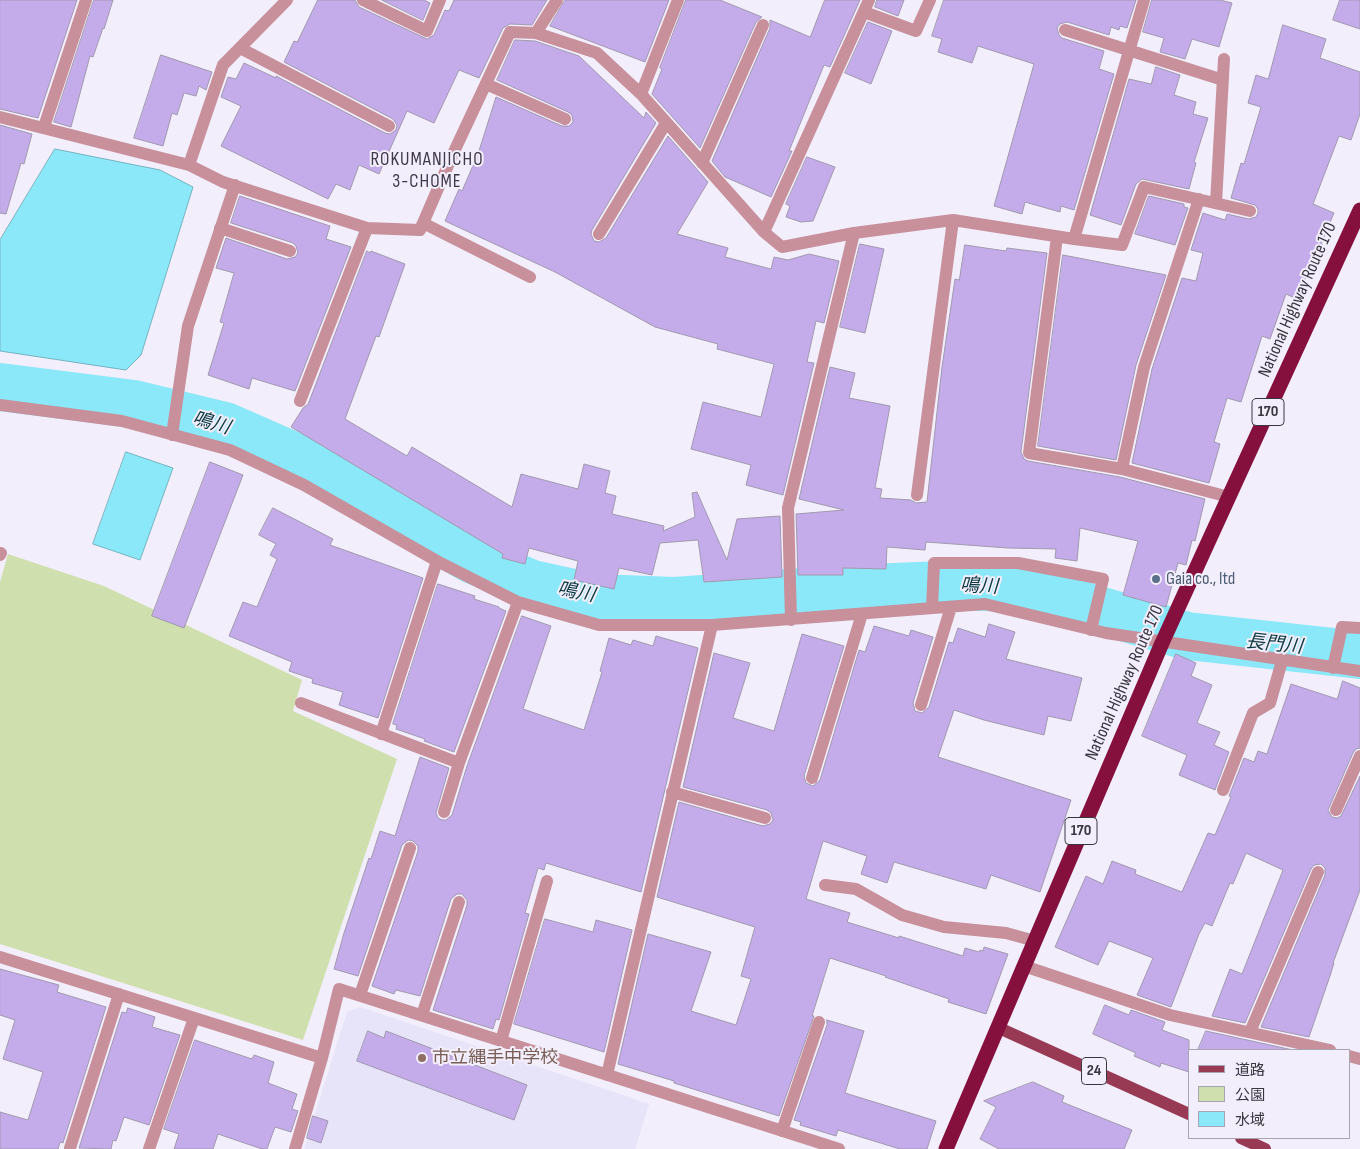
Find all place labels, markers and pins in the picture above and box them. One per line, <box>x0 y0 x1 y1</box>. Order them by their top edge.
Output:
place label: Gaia co., ltd <box>1166 568 1235 590</box>
marker: Gaia co., ltd <box>1150 573 1162 585</box>
place label: 市立縄手中学校 <box>432 1047 558 1069</box>
marker: 市立縄手中学校 <box>416 1052 428 1064</box>

